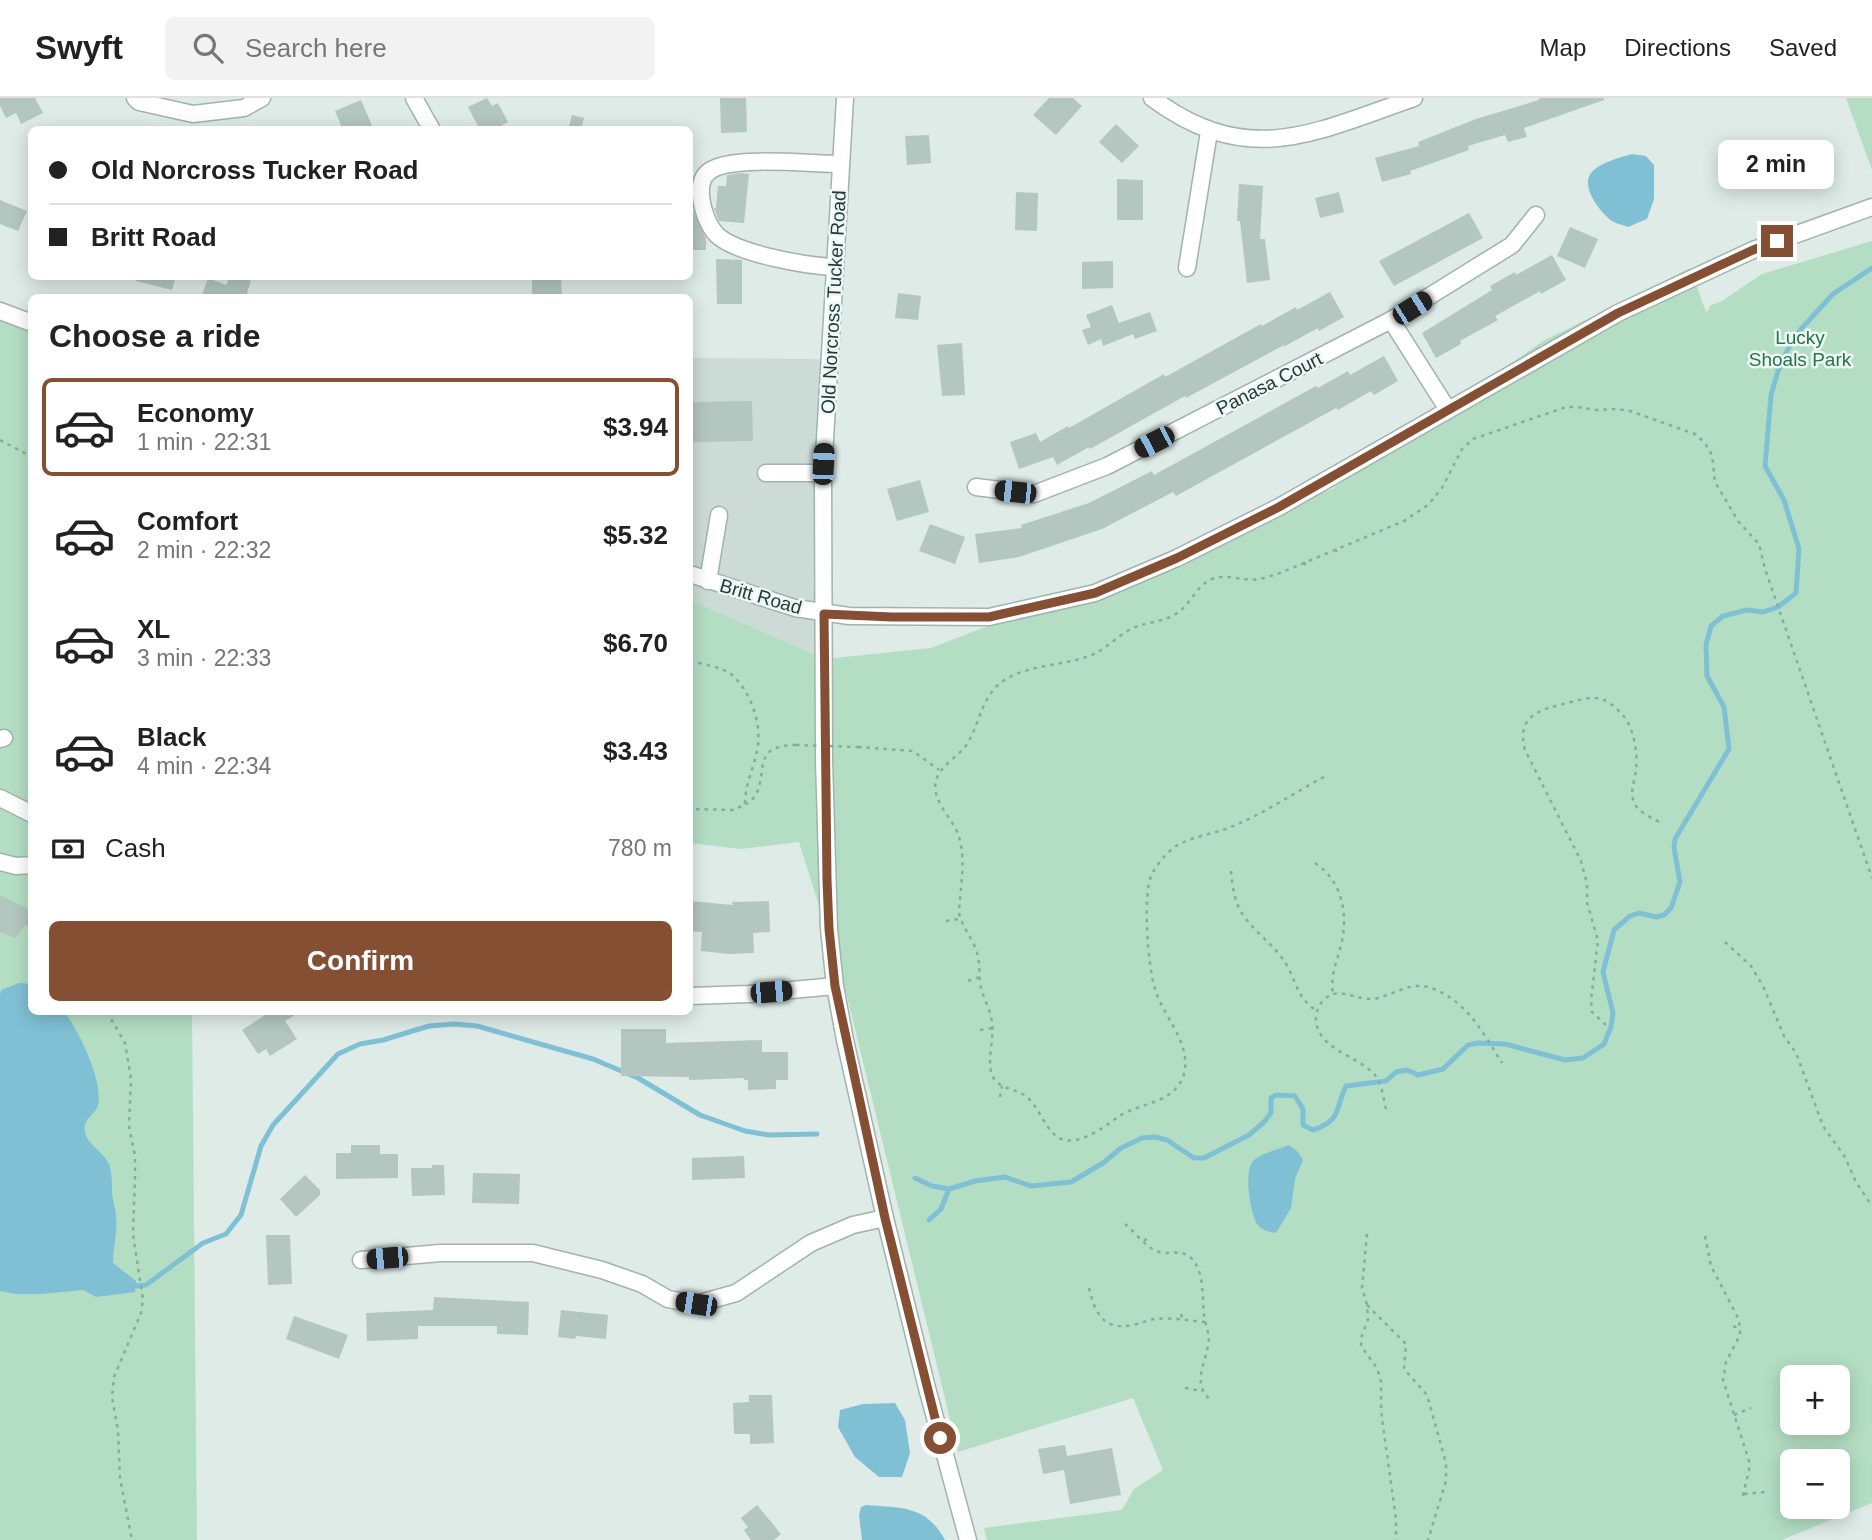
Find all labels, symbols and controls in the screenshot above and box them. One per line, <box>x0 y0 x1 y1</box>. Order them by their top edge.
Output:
search box <box>165 17 655 80</box>
text: Swyft <box>35 29 123 66</box>
icon: search <box>189 29 227 67</box>
text: Search here <box>245 33 387 63</box>
text: Map <box>1540 34 1586 61</box>
text: Directions <box>1624 34 1731 61</box>
text: Saved <box>1769 34 1837 61</box>
callout: 2 min <box>1719 139 1835 188</box>
text: 2 min <box>1746 151 1806 177</box>
text: Old Norcross Tucker Road <box>91 155 419 185</box>
street label: Old Norcross Tucker Road <box>817 190 850 414</box>
text: Britt Road <box>91 222 217 252</box>
route end <box>1761 225 1793 257</box>
car <box>1389 288 1436 328</box>
text: Choose a ride <box>49 318 261 354</box>
park label: Lucky Shoals Park <box>1749 327 1852 370</box>
street label: Panasa Court <box>1213 347 1326 419</box>
icon: car <box>53 396 116 459</box>
text: Economy <box>137 398 254 428</box>
text: $3.94 <box>603 412 668 442</box>
car <box>1131 423 1178 461</box>
text: 1 min · 22:31 <box>137 429 271 455</box>
car <box>812 442 835 486</box>
car <box>994 479 1037 505</box>
icon: car <box>53 504 116 567</box>
text: Comfort <box>137 506 238 536</box>
text: $5.32 <box>603 520 668 550</box>
text: 2 min · 22:32 <box>137 537 271 563</box>
street label: Britt Road <box>717 575 804 618</box>
icon: car <box>53 612 116 675</box>
text: XL <box>137 614 170 644</box>
text: $6.70 <box>603 628 668 658</box>
text: 3 min · 22:33 <box>137 645 271 671</box>
icon: car <box>53 720 116 783</box>
text: Black <box>137 722 206 752</box>
text: $3.43 <box>603 736 668 766</box>
text: 4 min · 22:34 <box>137 753 271 779</box>
icon: cash <box>49 830 87 868</box>
text: Cash <box>105 833 166 863</box>
text: 780 m <box>608 835 672 861</box>
button: Confirm <box>49 921 672 1001</box>
car <box>750 980 793 1004</box>
car <box>366 1246 409 1270</box>
car <box>674 1290 719 1318</box>
map controls <box>1780 1365 1850 1519</box>
button: + <box>1780 1365 1850 1435</box>
route start <box>924 1422 956 1454</box>
button: − <box>1780 1449 1850 1519</box>

